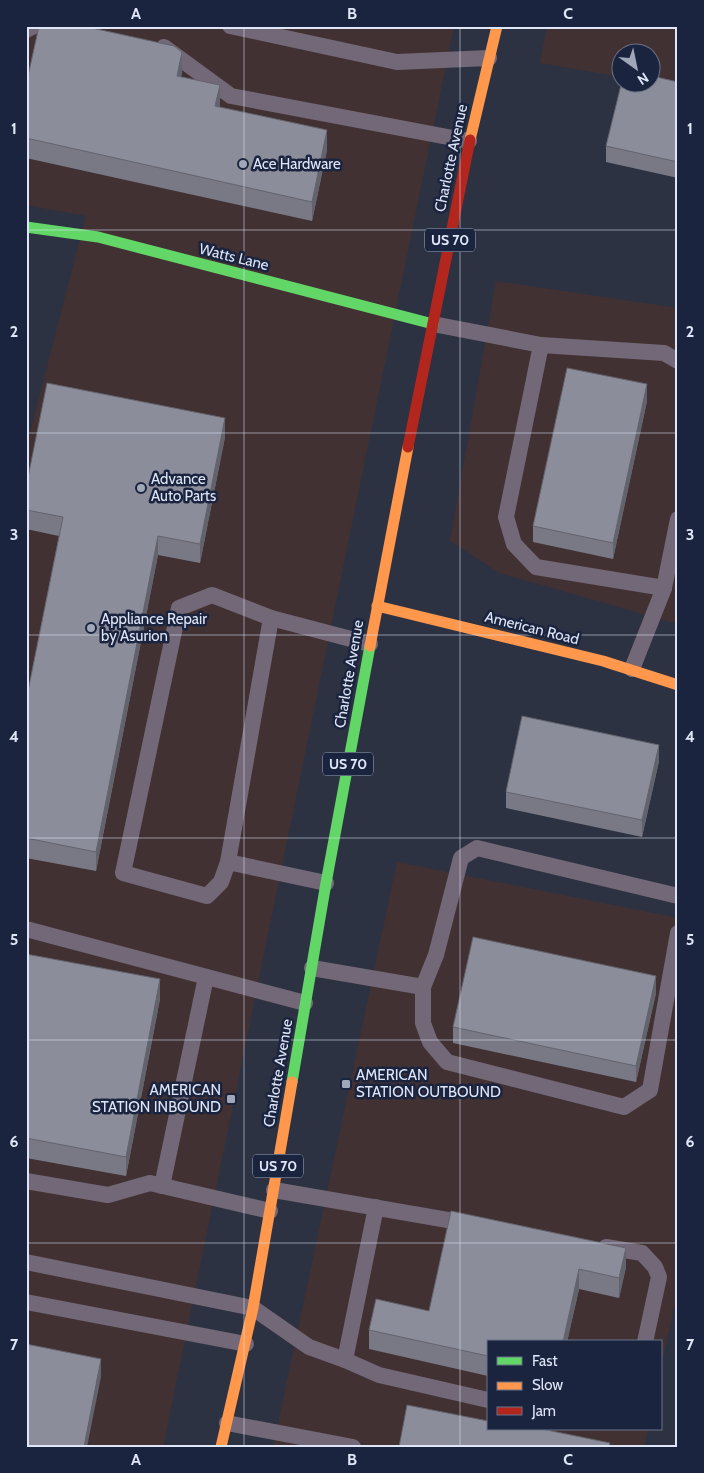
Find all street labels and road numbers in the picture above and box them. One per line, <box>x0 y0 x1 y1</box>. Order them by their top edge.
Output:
street label: Charlotte Avenue <box>431 102 471 213</box>
road number: US 70 <box>425 228 475 252</box>
street label: Watts Lane <box>197 240 271 274</box>
street label: American Road <box>483 608 581 648</box>
street label: Charlotte Avenue <box>331 618 367 730</box>
road number: US 70 <box>323 752 373 776</box>
street label: Charlotte Avenue <box>260 1017 296 1129</box>
road number: US 70 <box>253 1154 303 1178</box>

